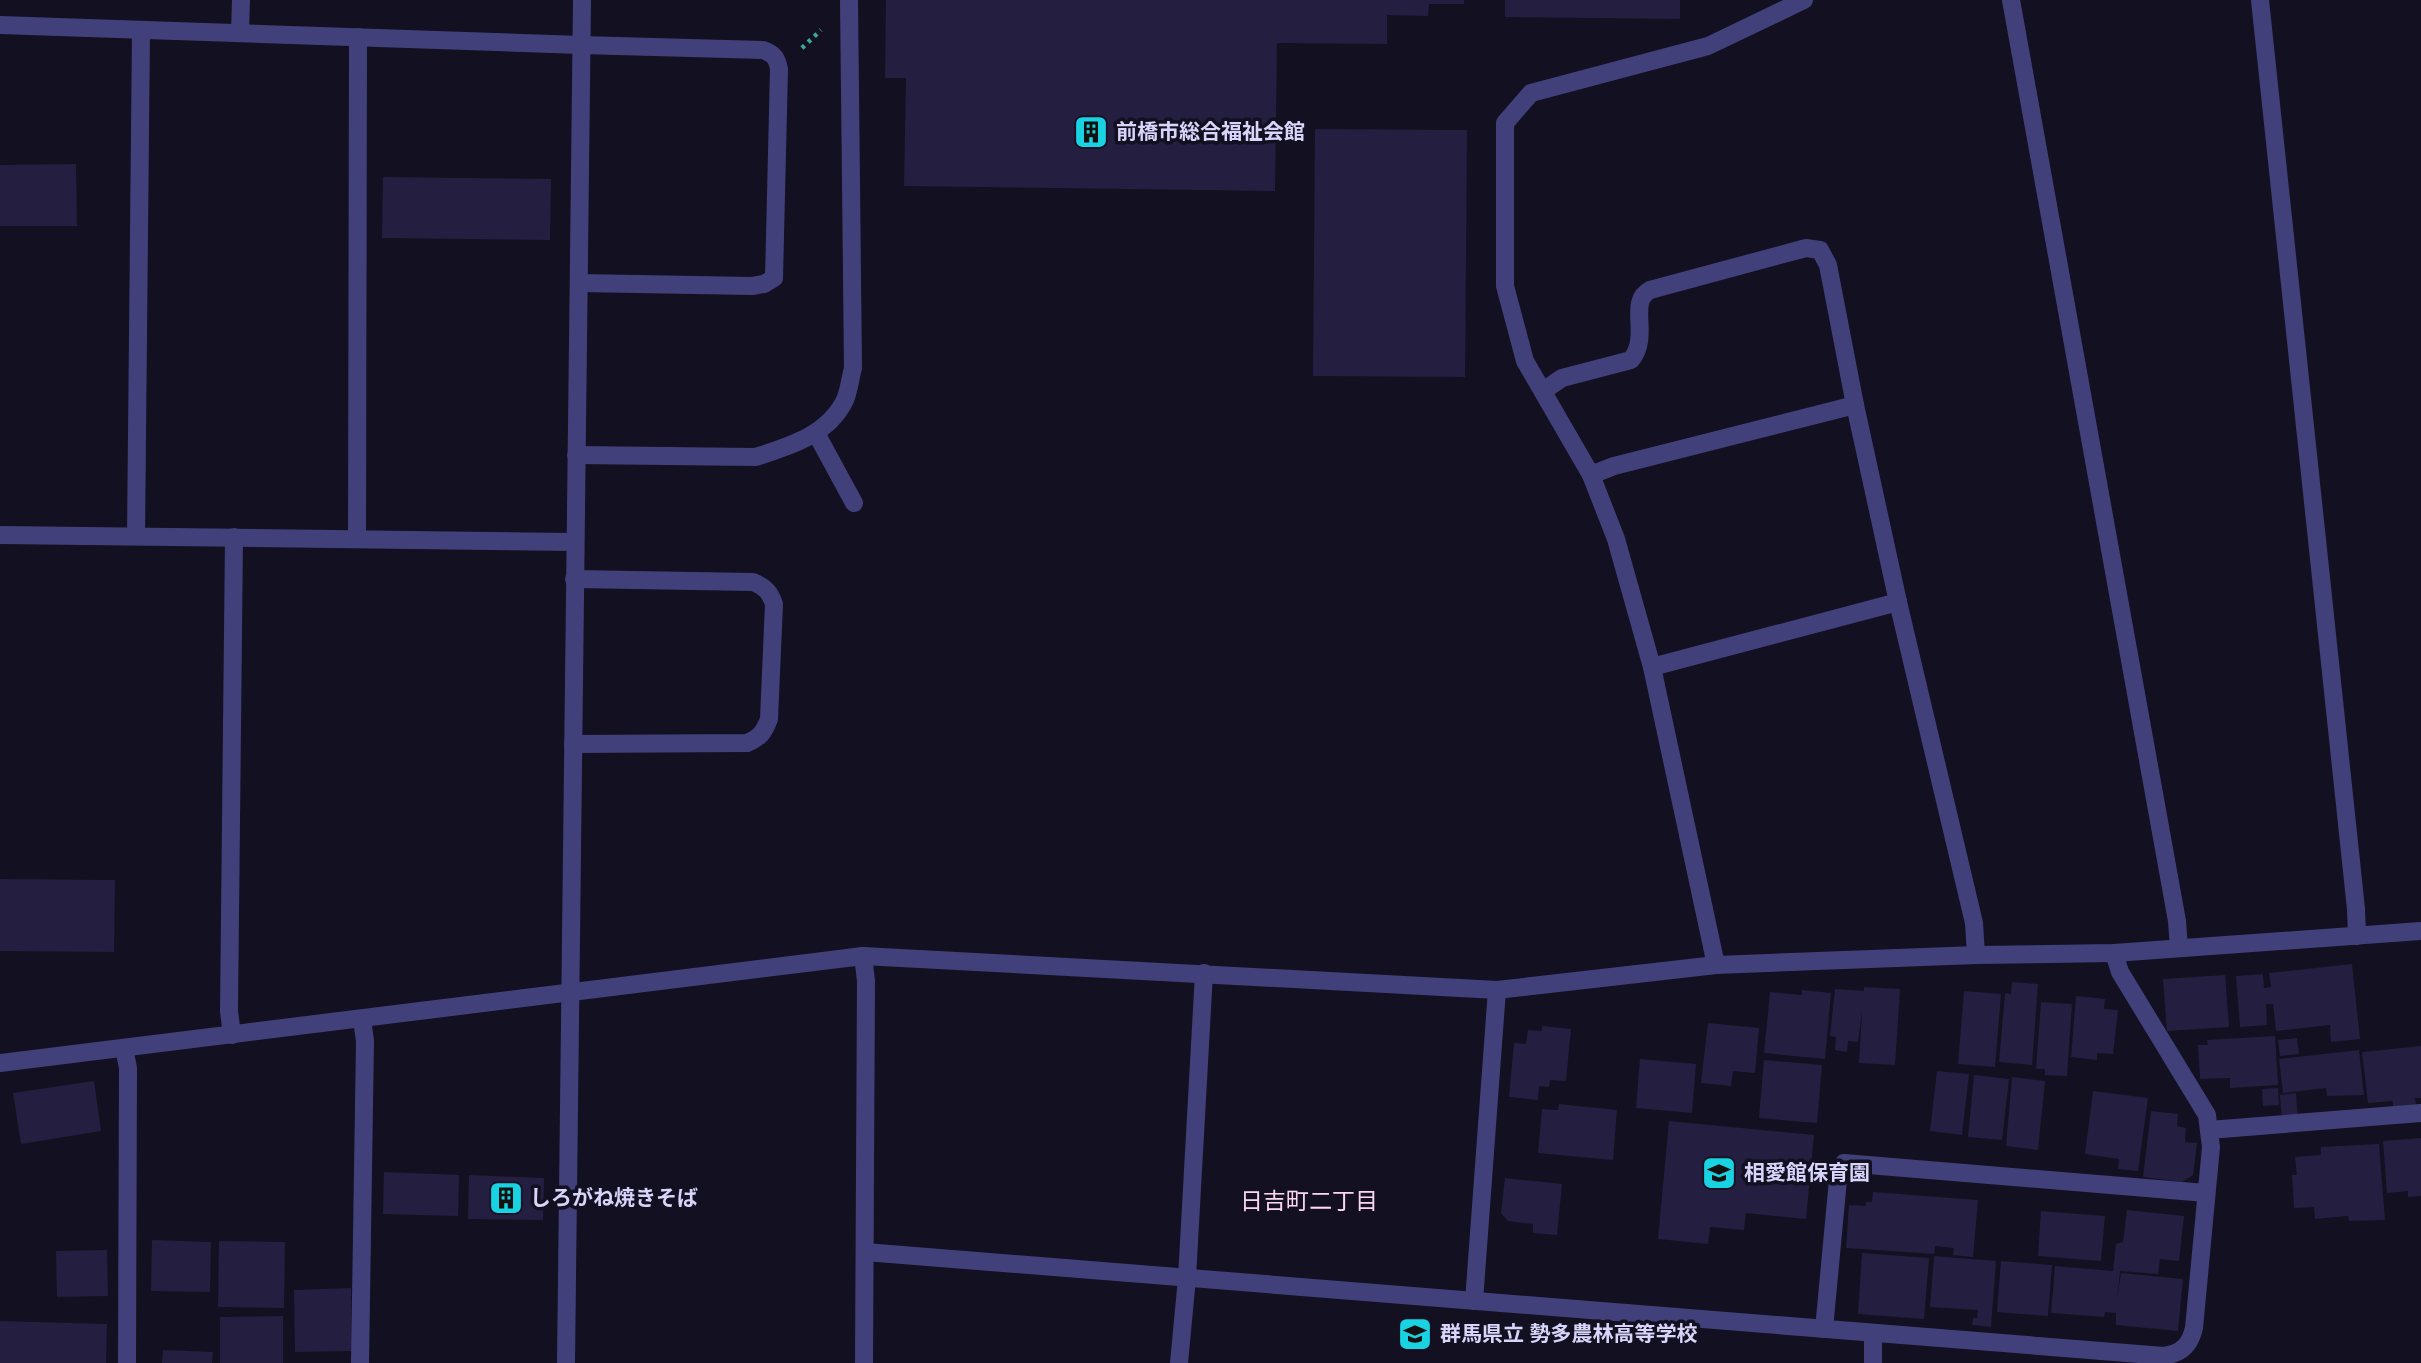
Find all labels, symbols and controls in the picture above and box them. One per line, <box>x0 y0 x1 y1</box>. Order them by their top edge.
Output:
building icon: 前橋市総合福祉会館 <box>1072 113 1110 151</box>
place label: 前橋市総合福祉会館 <box>1116 120 1305 145</box>
school or university icon: 相愛館保育園 <box>1700 1154 1738 1192</box>
place label: 相愛館保育園 <box>1744 1161 1870 1186</box>
building icon: しろがね焼きそば <box>487 1179 525 1217</box>
place label: しろがね焼きそば <box>530 1186 698 1211</box>
district label: 日吉町二丁目 <box>1240 1188 1378 1216</box>
school or university icon: 群馬県立 勢多農林高等学校 <box>1396 1315 1434 1353</box>
place label: 群馬県立 勢多農林高等学校 <box>1440 1322 1697 1347</box>

